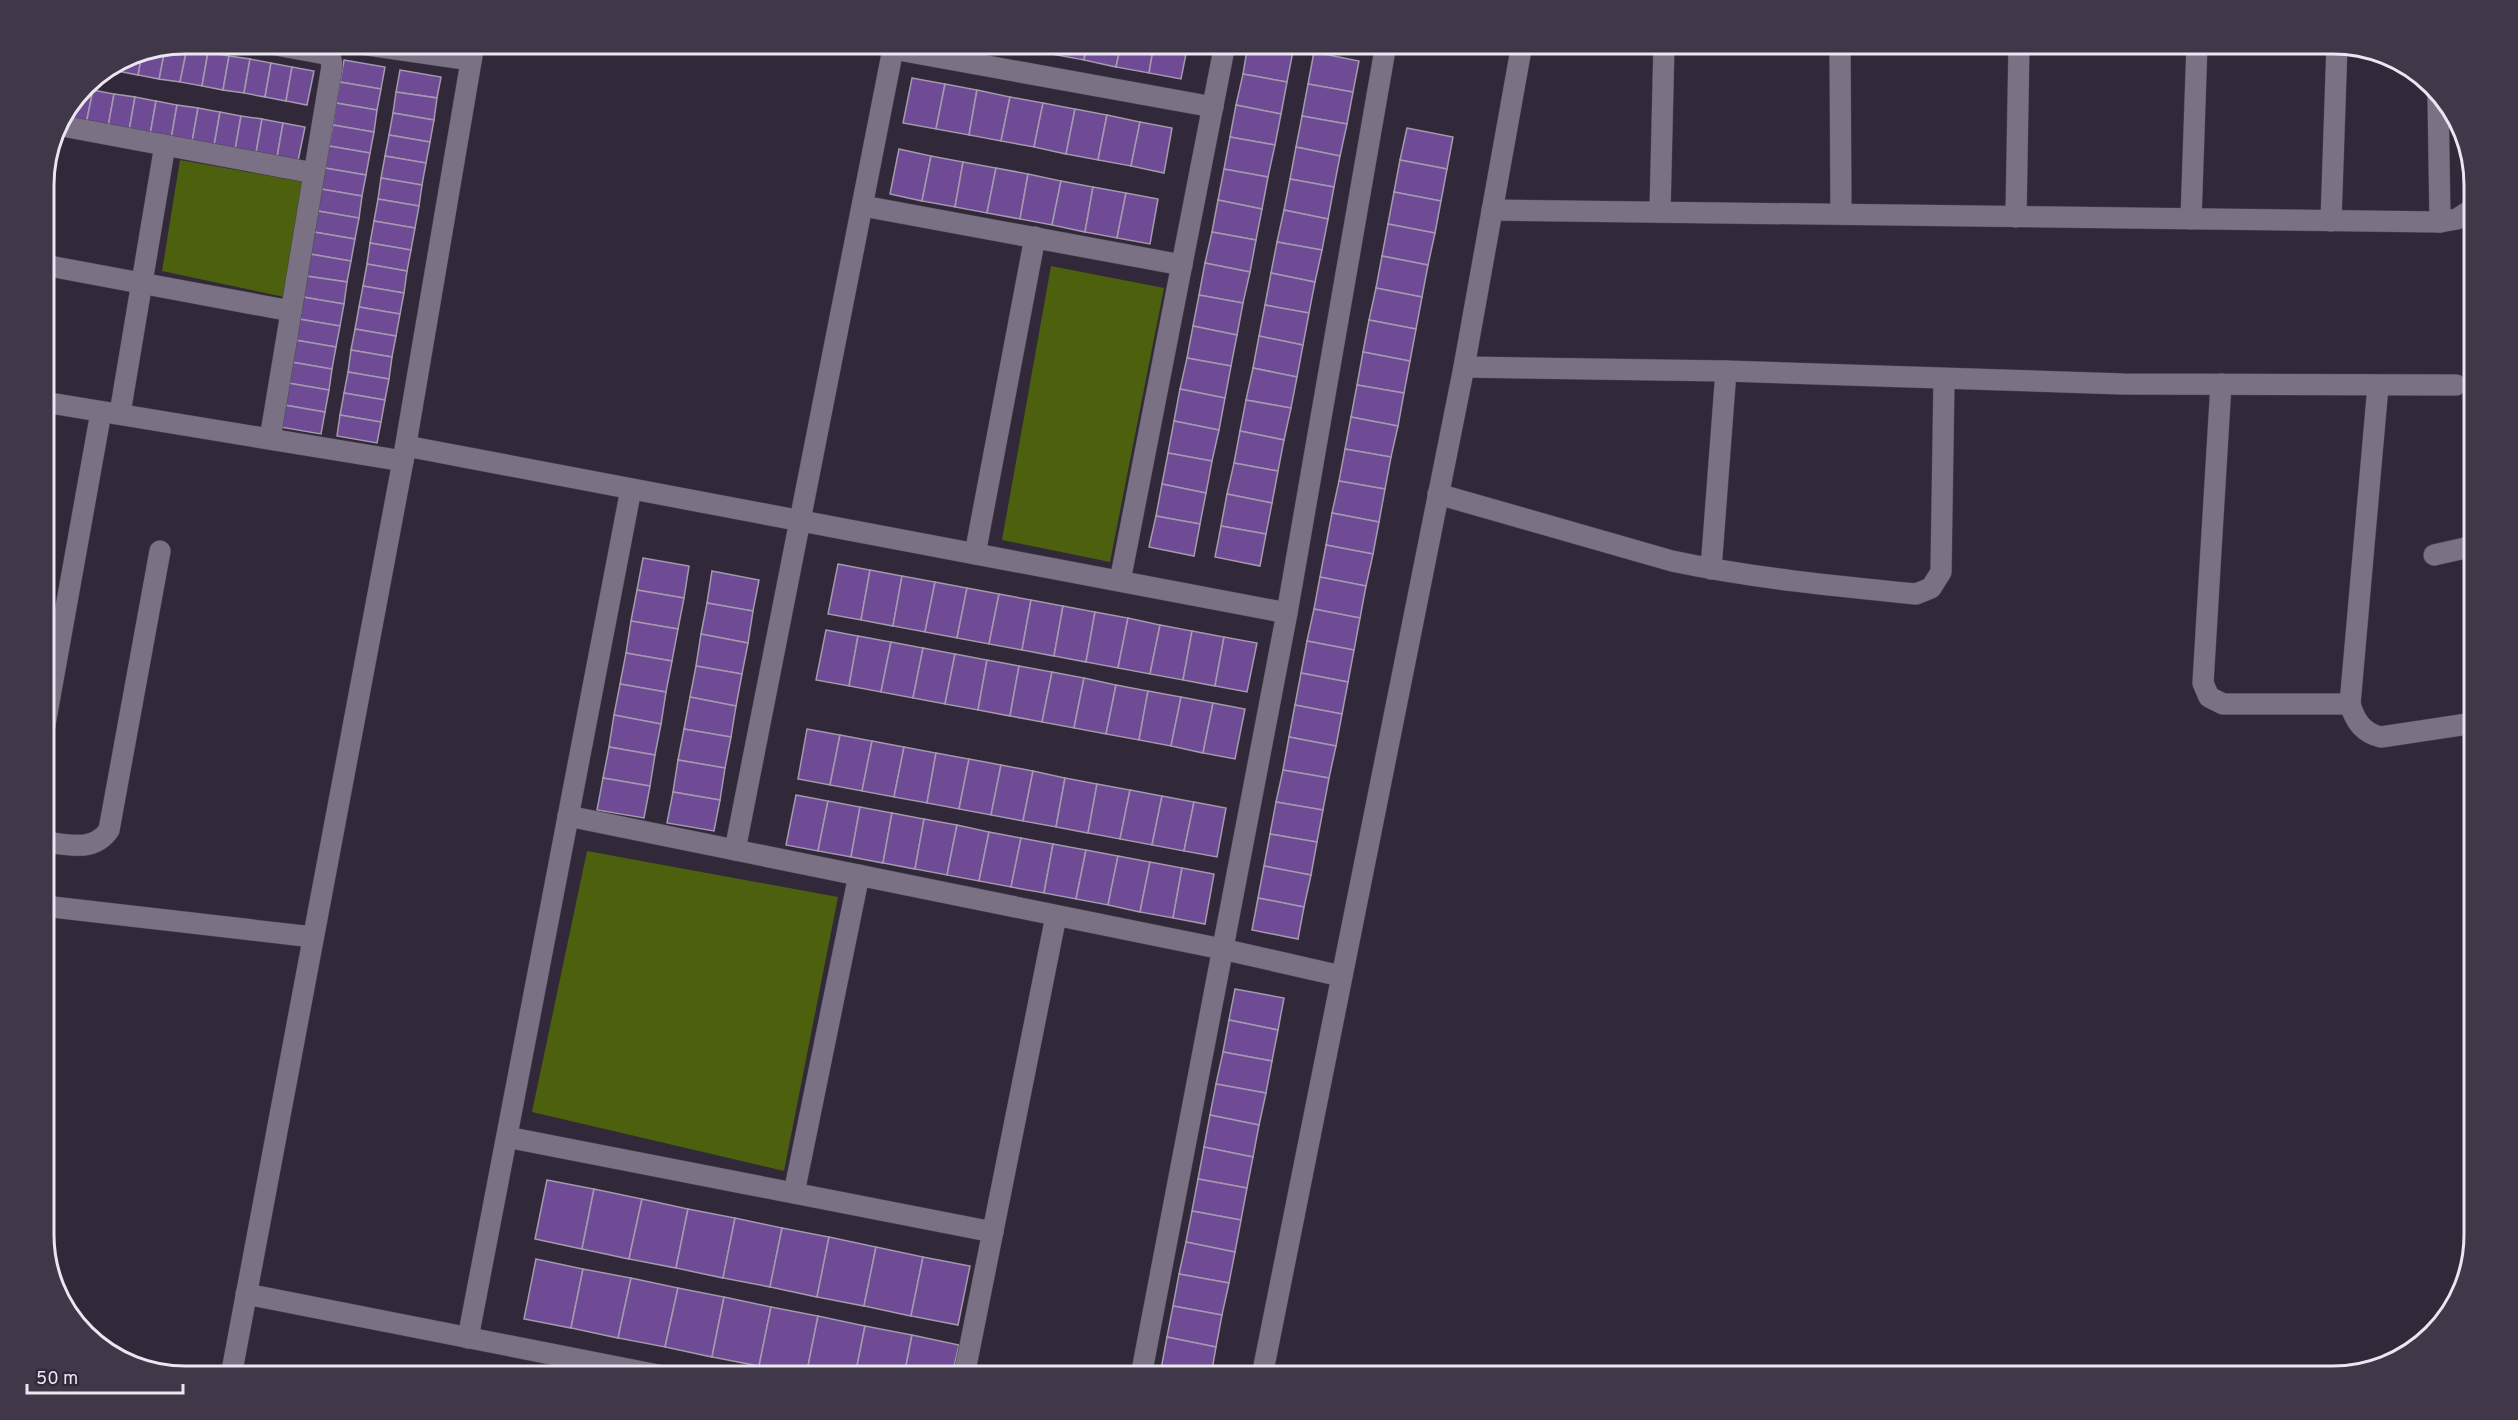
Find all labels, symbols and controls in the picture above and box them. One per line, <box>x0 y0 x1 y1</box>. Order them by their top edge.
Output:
scale bar <box>27 1357 183 1395</box>
text: 50 m <box>36 1368 78 1391</box>

